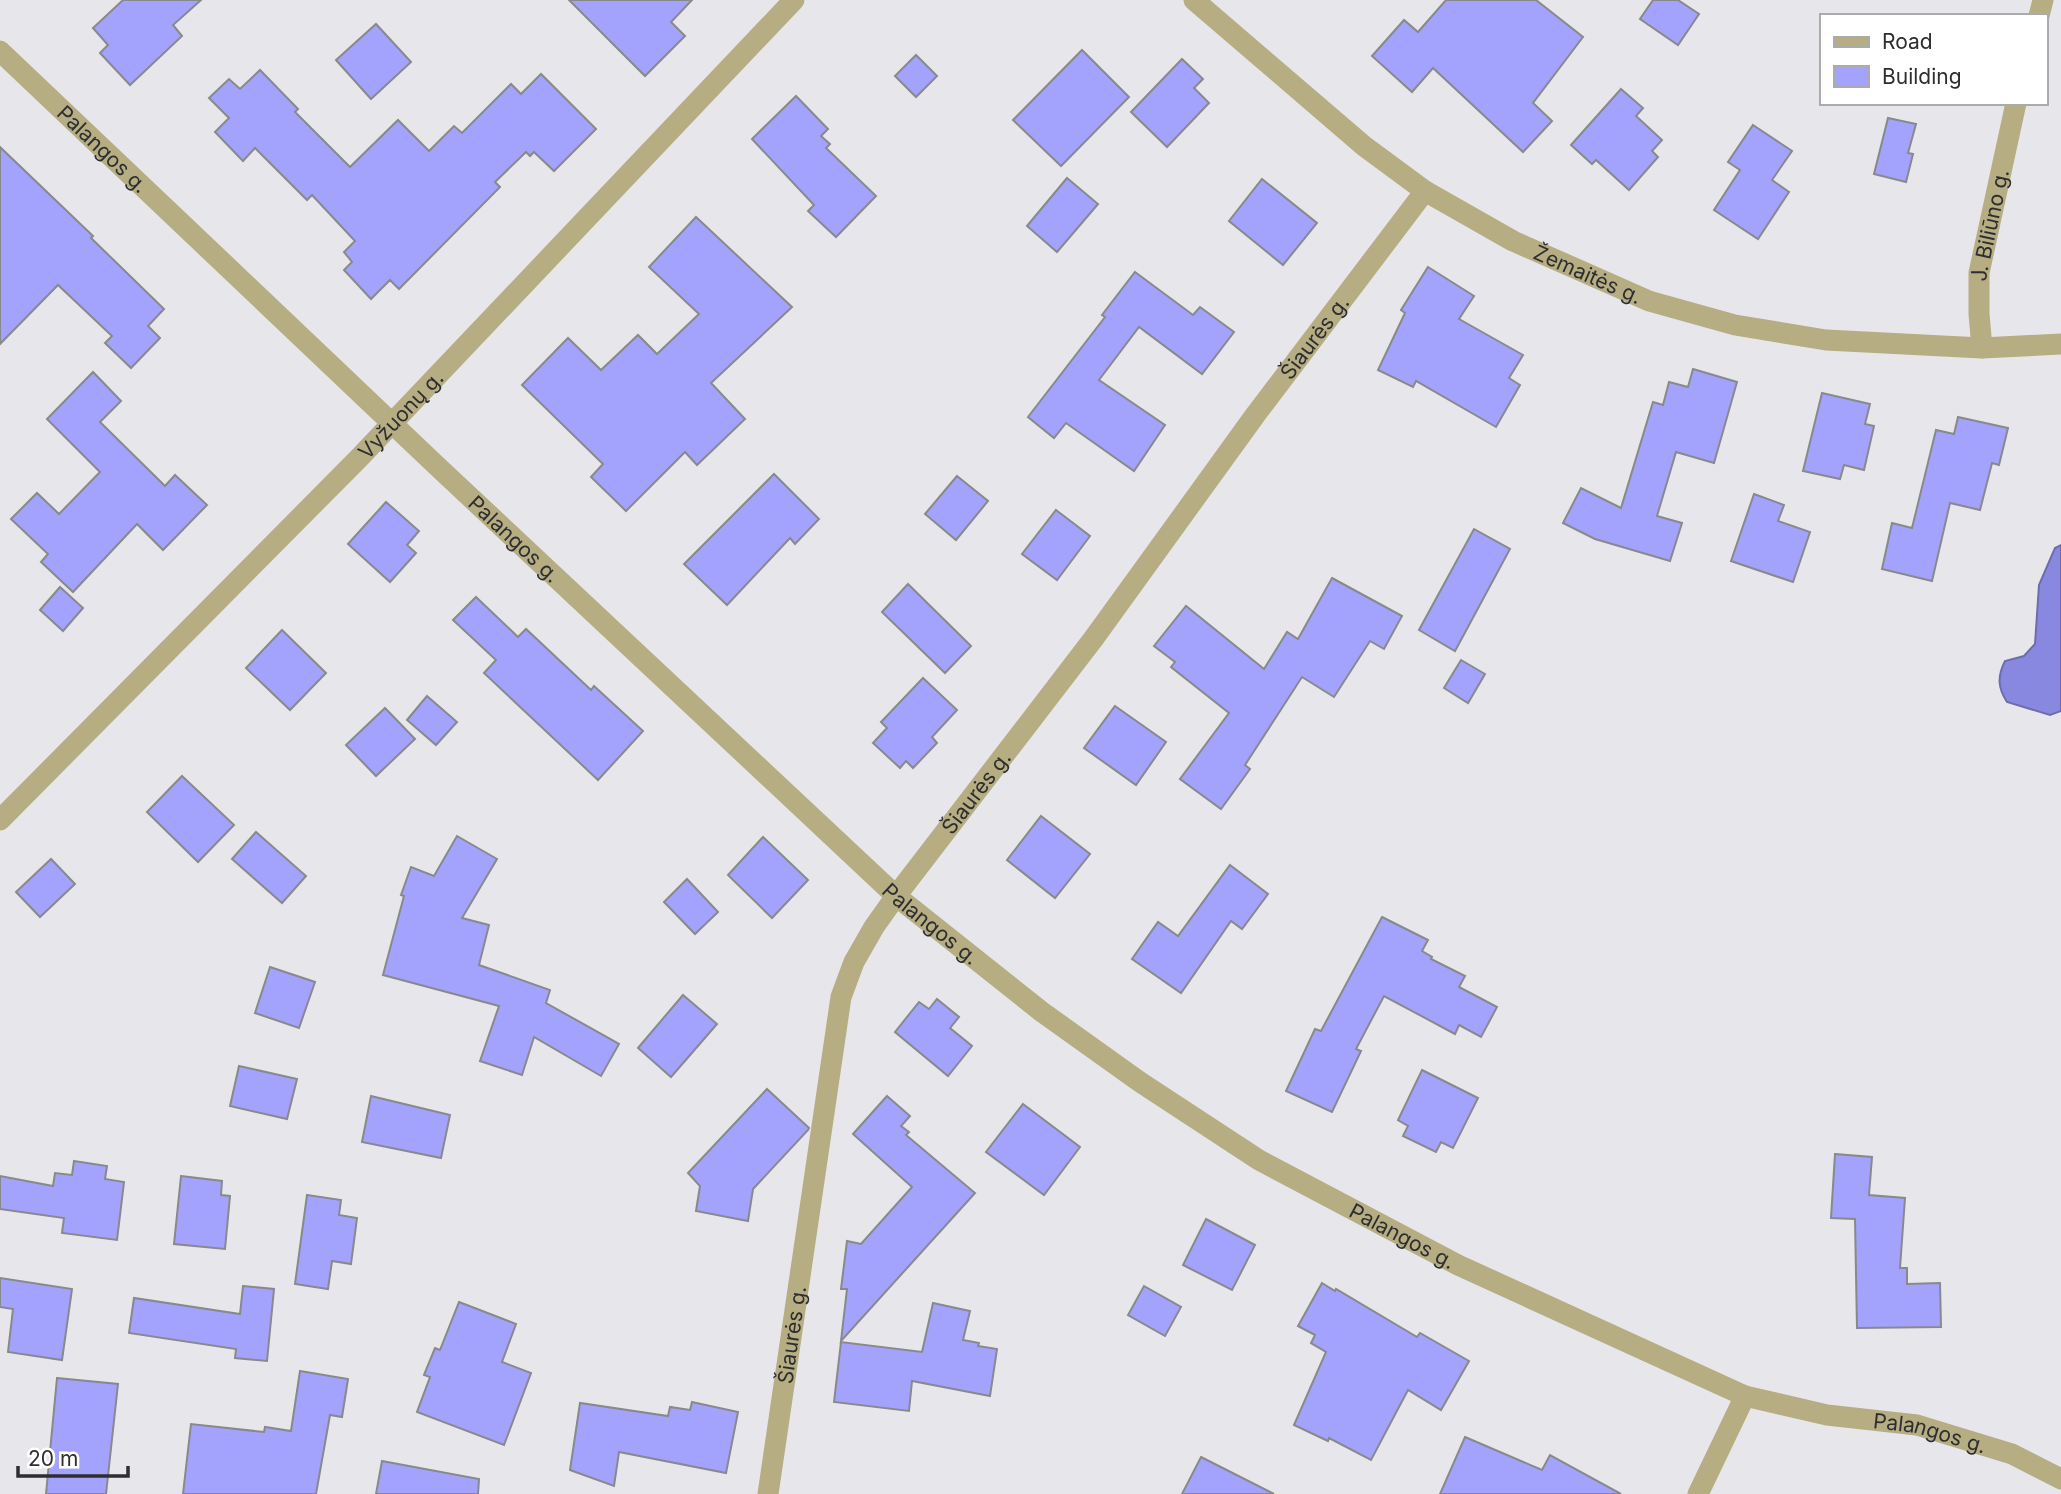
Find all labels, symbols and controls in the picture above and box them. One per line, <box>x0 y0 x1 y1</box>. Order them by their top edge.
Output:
legend <box>1820 14 2047 105</box>
text: Road <box>1882 29 1933 54</box>
text: Building <box>1882 64 1962 89</box>
street label: Palangos g. <box>52 100 154 198</box>
street label: J. Biliūno g. <box>1967 167 2014 281</box>
street label: Žemaitės g. <box>1530 238 1646 309</box>
street label: Šiaurės g. <box>1274 290 1354 384</box>
street label: Vyžuonų g. <box>353 365 448 464</box>
street label: Palangos g. <box>464 490 565 587</box>
street label: Šiaurės g. <box>936 745 1016 839</box>
street label: Palangos g. <box>878 878 984 969</box>
street label: Palangos g. <box>1345 1198 1460 1274</box>
street label: Šiaurės g. <box>772 1284 811 1385</box>
street label: Palangos g. <box>1872 1408 1989 1458</box>
scale bar <box>18 1434 128 1478</box>
text: 20 m <box>28 1446 78 1471</box>

